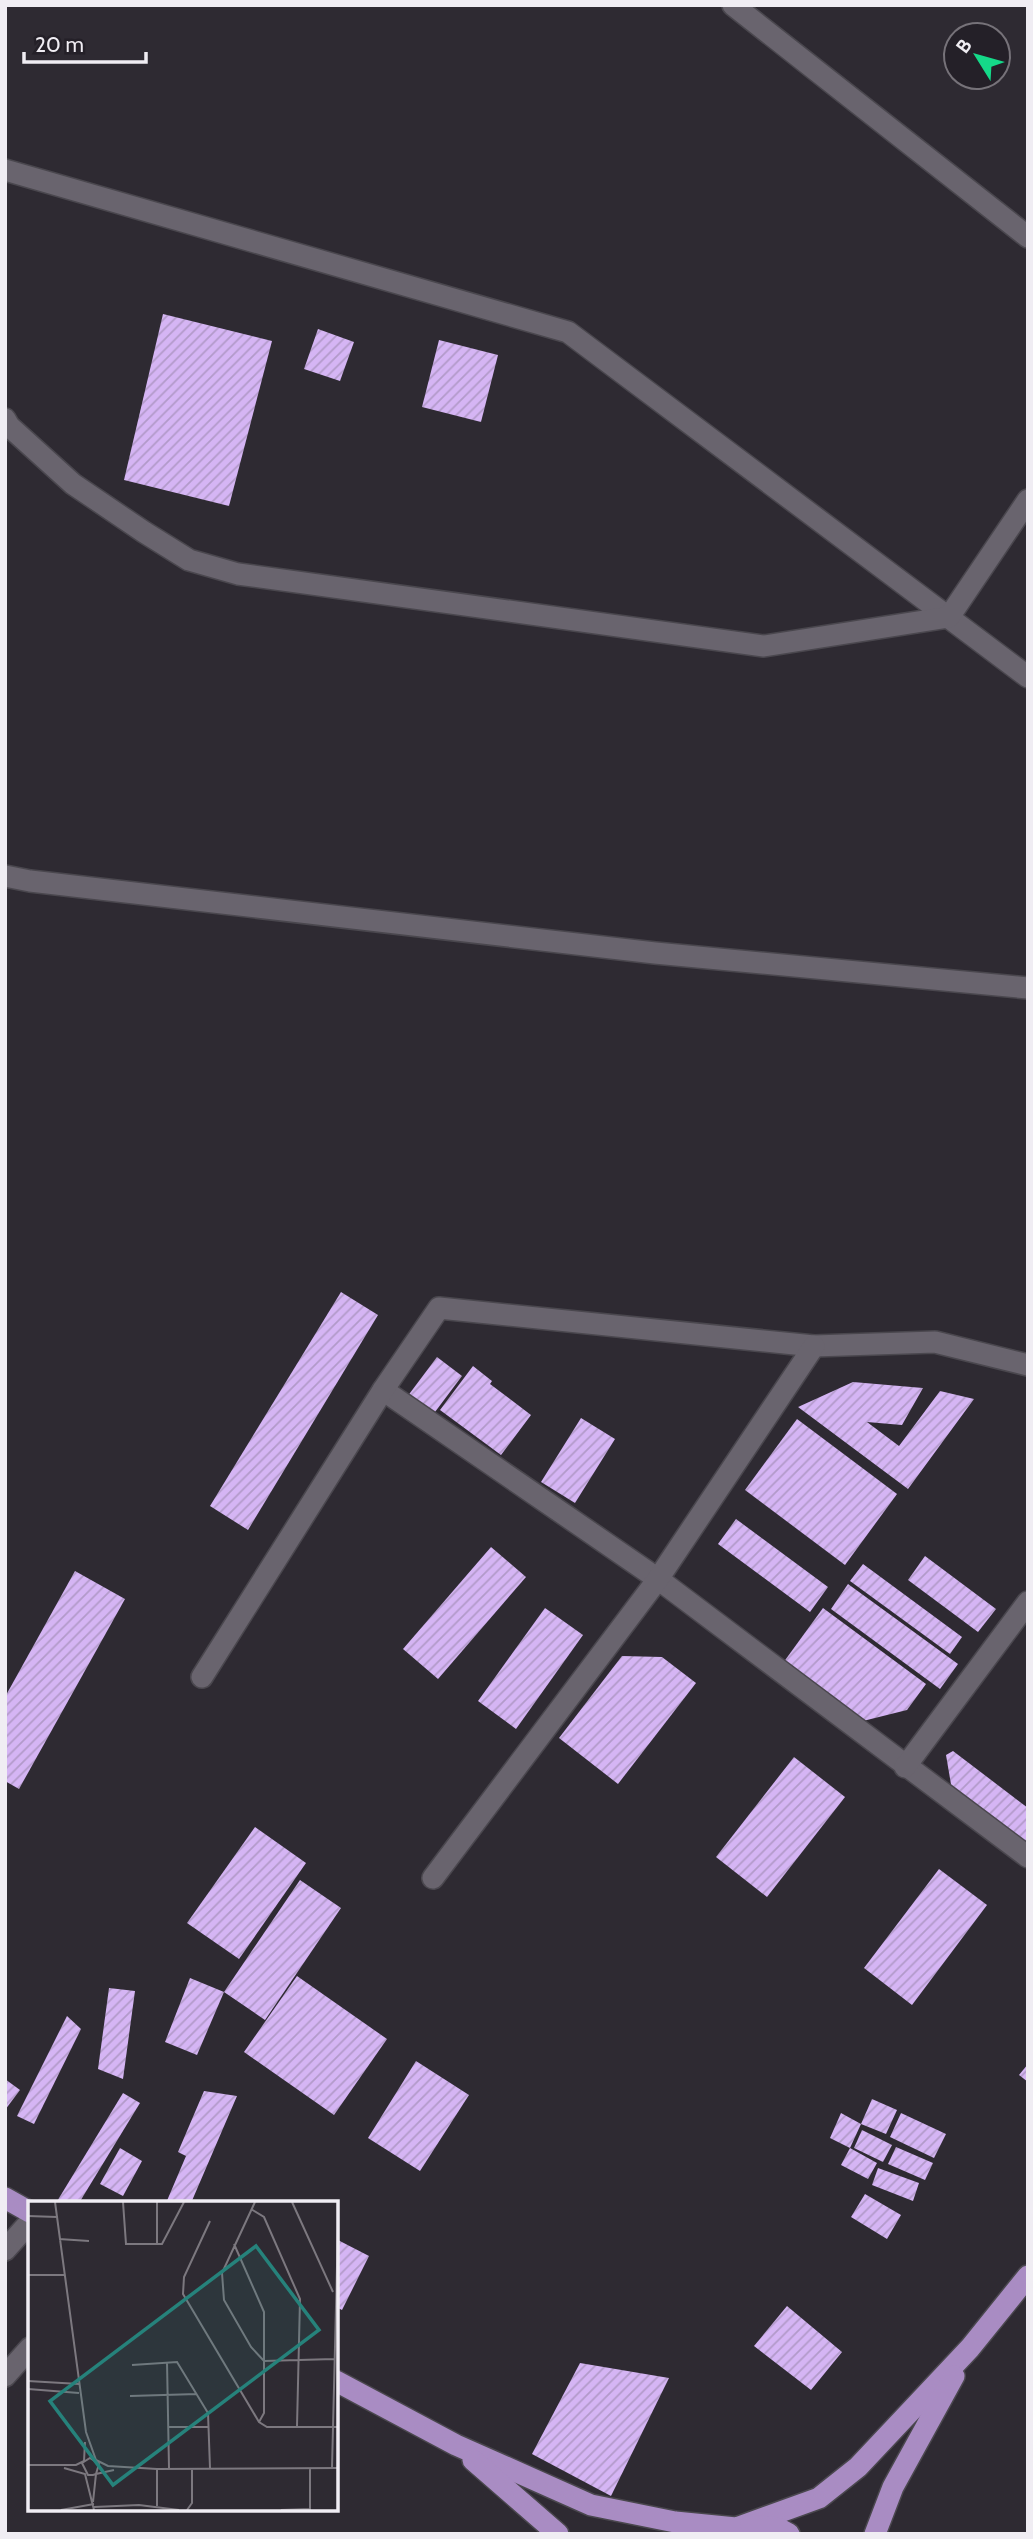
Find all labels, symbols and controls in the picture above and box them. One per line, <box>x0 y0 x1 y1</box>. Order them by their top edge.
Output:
scale bar <box>24 21 147 65</box>
north arrow <box>942 21 1012 91</box>
text: 20 m <box>35 32 84 57</box>
text: B <box>951 34 977 58</box>
inset map <box>28 2201 338 2511</box>

